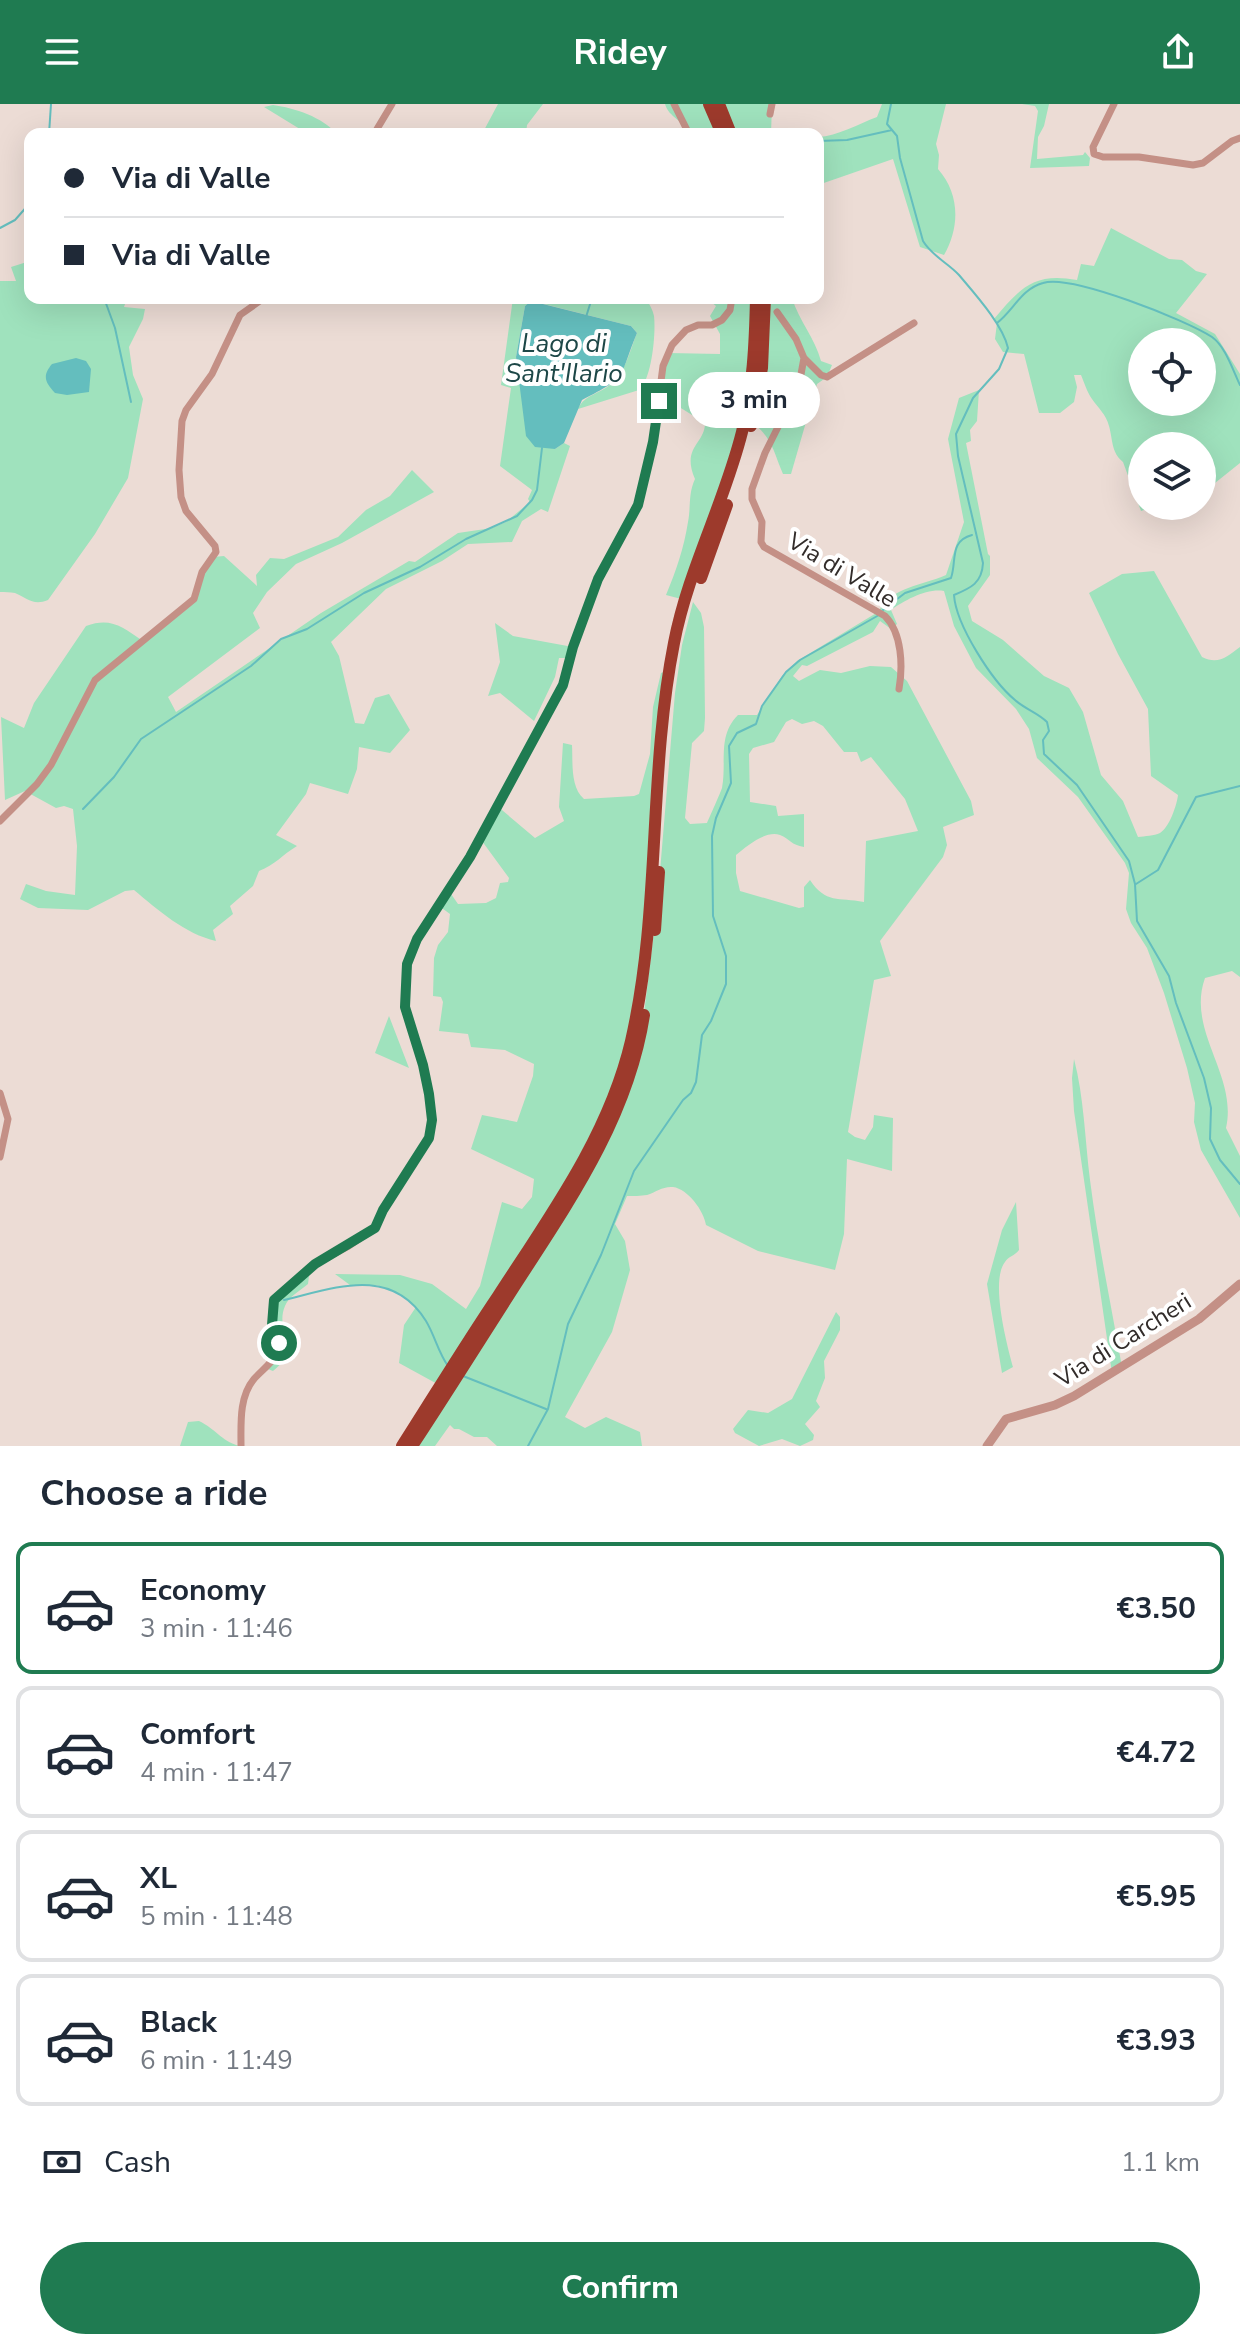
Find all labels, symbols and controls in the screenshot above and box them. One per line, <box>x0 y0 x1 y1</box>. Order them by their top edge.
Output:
text: Ridey <box>573 28 667 77</box>
icon: menu <box>40 30 84 74</box>
icon: share <box>1156 30 1200 74</box>
text: Via di Valle <box>112 158 271 199</box>
text: Via di Valle <box>112 235 271 276</box>
water label: Lago di Sant'Ilario <box>505 326 623 391</box>
map controls <box>1128 328 1216 520</box>
button: locate <box>1128 328 1216 416</box>
callout: 3 min <box>687 373 819 429</box>
text: 3 min <box>720 382 788 417</box>
route end <box>641 383 677 419</box>
button: layers <box>1128 432 1216 520</box>
street label: Via di Valle <box>781 524 902 615</box>
street label: Via di Carcheri <box>1048 1285 1197 1395</box>
route start <box>261 1325 297 1361</box>
text: Choose a ride <box>40 1469 268 1518</box>
text: Economy <box>140 1570 266 1611</box>
icon: car <box>44 1572 116 1644</box>
text: €3.50 <box>1117 1588 1196 1629</box>
text: 3 min · 11:46 <box>140 1611 293 1646</box>
text: Comfort <box>140 1714 255 1755</box>
icon: car <box>44 1716 116 1788</box>
text: €4.72 <box>1117 1732 1196 1773</box>
text: 4 min · 11:47 <box>140 1755 293 1790</box>
text: XL <box>140 1858 177 1899</box>
icon: car <box>44 1860 116 1932</box>
text: €5.95 <box>1117 1876 1196 1917</box>
text: 5 min · 11:48 <box>140 1899 293 1934</box>
text: Black <box>140 2002 217 2043</box>
icon: car <box>44 2004 116 2076</box>
text: €3.93 <box>1117 2020 1196 2061</box>
text: 6 min · 11:49 <box>140 2043 293 2078</box>
icon: cash <box>40 2140 84 2184</box>
text: Cash <box>104 2142 171 2183</box>
text: 1.1 km <box>1121 2145 1200 2180</box>
button: Confirm <box>40 2242 1200 2334</box>

